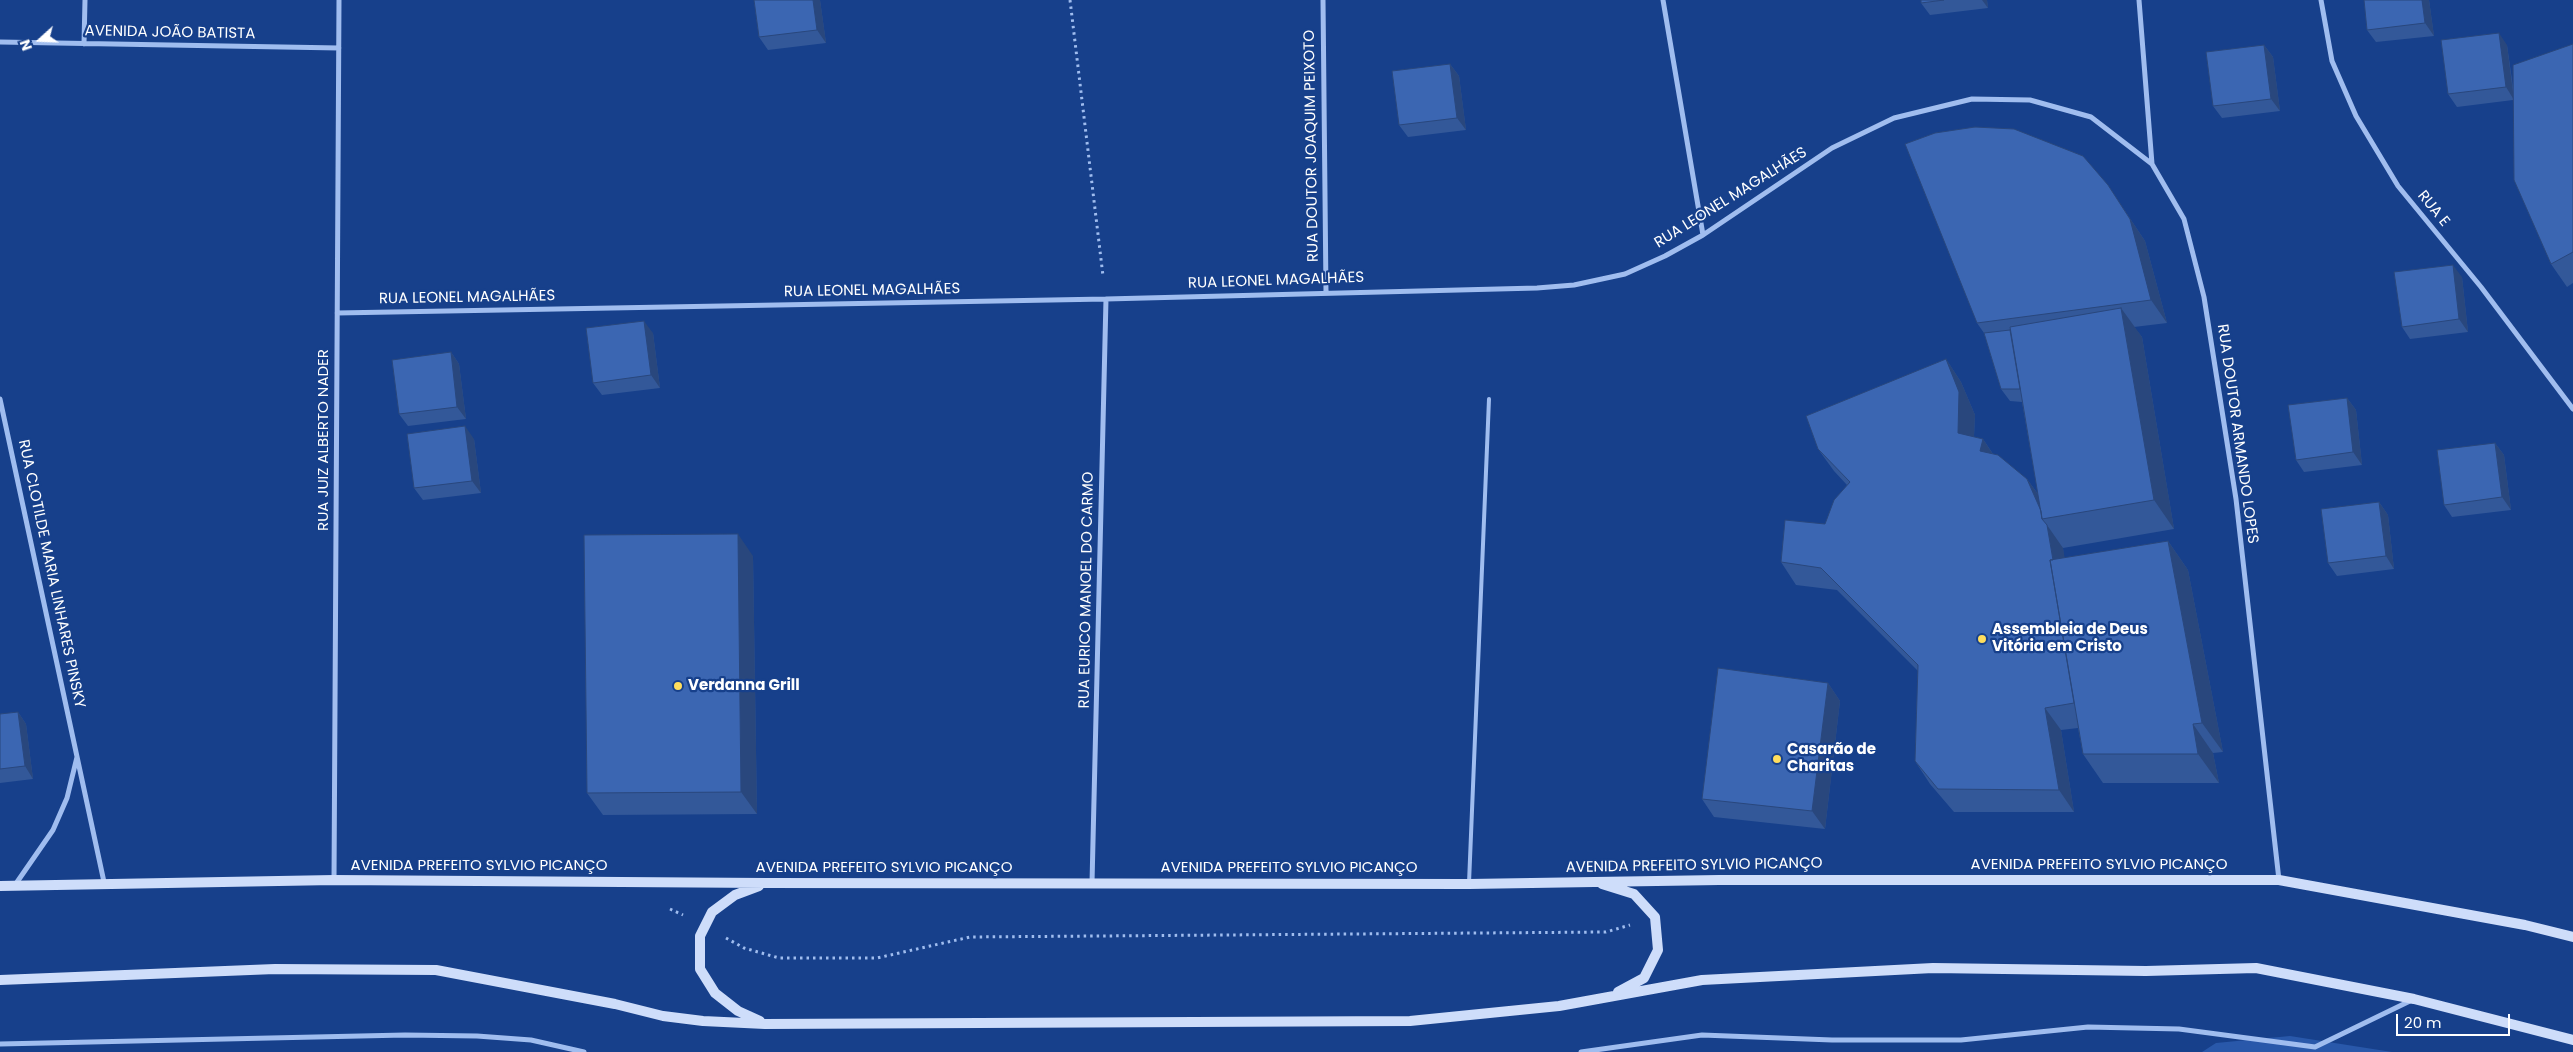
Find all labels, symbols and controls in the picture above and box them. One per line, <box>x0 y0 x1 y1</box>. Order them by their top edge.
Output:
north arrow <box>15 15 65 65</box>
street label: AVENIDA JOÃO BATISTA <box>85 23 255 43</box>
street label: RUA DOUTOR JOAQUIM PEIXOTO <box>1301 30 1323 262</box>
text: N <box>15 37 37 53</box>
street label: RUA LEONEL MAGALHÃES <box>1651 144 1811 252</box>
street label: RUA E <box>2413 187 2453 231</box>
street label: RUA LEONEL MAGALHÃES <box>1188 269 1364 293</box>
street label: RUA LEONEL MAGALHÃES <box>784 280 960 302</box>
street label: RUA LEONEL MAGALHÃES <box>379 287 555 309</box>
street label: RUA DOUTOR ARMANDO LOPES <box>2213 323 2261 545</box>
street label: RUA JUIZ ALBERTO NADER <box>315 349 333 531</box>
street label: RUA CLOTILDE MARIA LINHARES PINSKY <box>14 438 88 710</box>
street label: RUA EURICO MANOEL DO CARMO <box>1076 471 1098 709</box>
place label: Assembleia de Deus Vitória em Cristo <box>1992 621 2148 656</box>
marker: Assembleia de Deus Vitória em Cristo <box>1976 633 1988 645</box>
place label: Verdanna Grill <box>688 677 800 695</box>
marker: Verdanna Grill <box>672 680 684 692</box>
place label: Casarão de Charitas <box>1787 741 1876 776</box>
marker: Casarão de Charitas <box>1771 753 1783 765</box>
street label: AVENIDA PREFEITO SYLVIO PICANÇO <box>1565 855 1823 877</box>
street label: AVENIDA PREFEITO SYLVIO PICANÇO <box>1971 856 2227 874</box>
street label: AVENIDA PREFEITO SYLVIO PICANÇO <box>351 857 607 875</box>
street label: AVENIDA PREFEITO SYLVIO PICANÇO <box>756 859 1012 877</box>
street label: AVENIDA PREFEITO SYLVIO PICANÇO <box>1161 859 1417 877</box>
scale bar <box>2398 1004 2512 1036</box>
text: 20 m <box>2404 1012 2442 1033</box>

